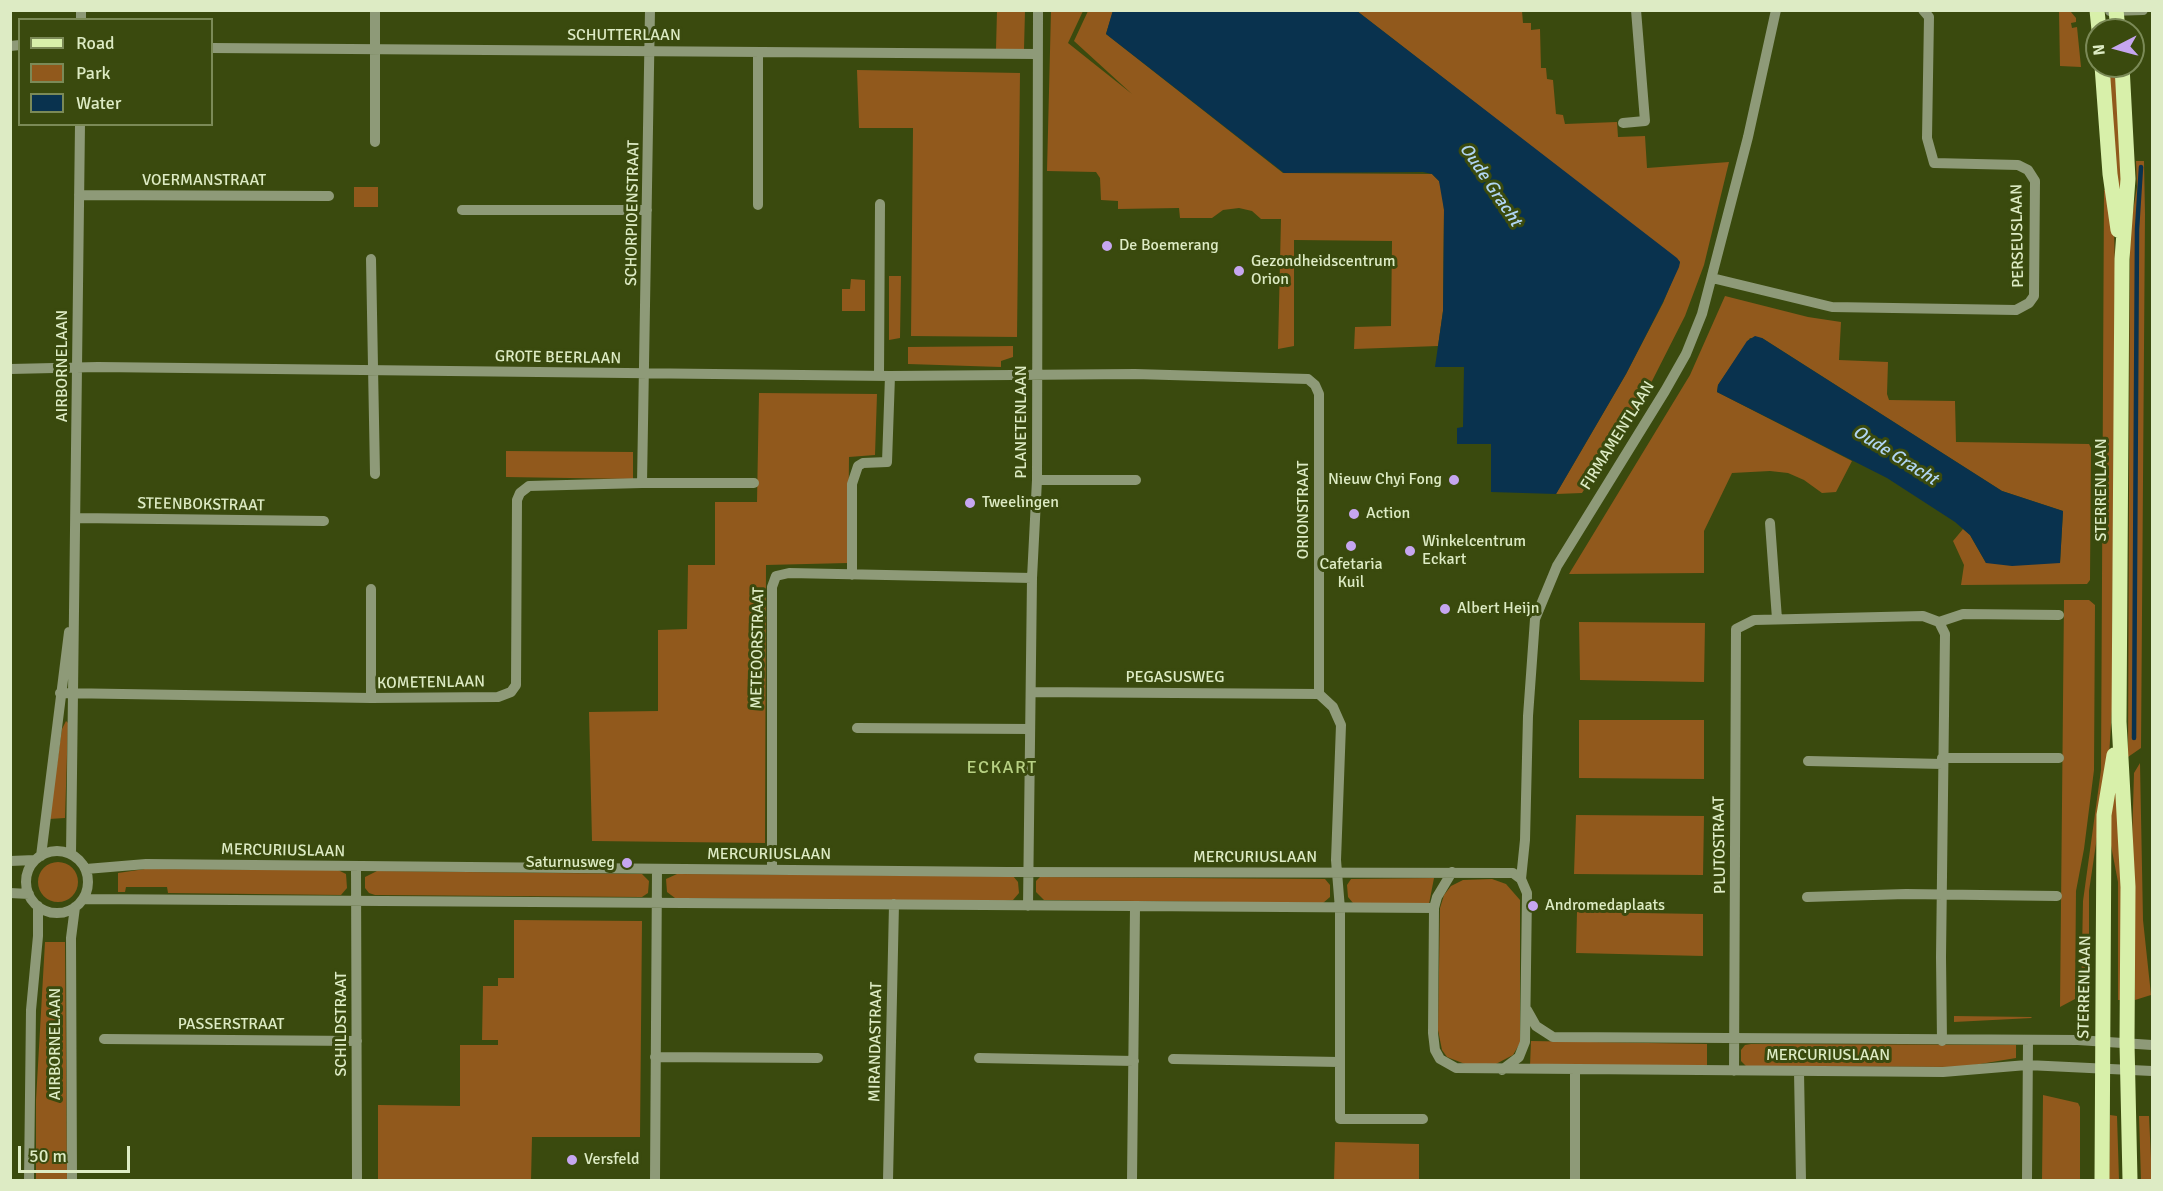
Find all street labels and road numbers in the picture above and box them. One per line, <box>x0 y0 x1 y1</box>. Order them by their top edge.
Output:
street label: SCHUTTERLAAN <box>567 26 681 46</box>
street label: SCHORPIOENSTRAAT <box>622 140 644 286</box>
street label: VOERMANSTRAAT <box>142 171 266 191</box>
street label: PERSEUSLAAN <box>2007 184 2029 288</box>
street label: AIRBORNELAAN <box>53 310 73 422</box>
street label: GROTE BEERLAAN <box>495 347 621 369</box>
street label: PLANETENLAAN <box>1012 365 1032 479</box>
street label: FIRMAMENTLAAN <box>1577 378 1659 494</box>
street label: STERRENLAAN <box>2092 438 2112 542</box>
street label: ORIONSTRAAT <box>1294 461 1314 559</box>
street label: STEENBOKSTRAAT <box>137 494 265 516</box>
street label: METEOORSTRAAT <box>747 587 769 709</box>
street label: PEGASUSWEG <box>1125 668 1225 688</box>
street label: KOMETENLAAN <box>377 672 485 694</box>
street label: PLUTOSTRAAT <box>1710 796 1730 894</box>
street label: MERCURIUSLAAN <box>221 840 345 862</box>
street label: MERCURIUSLAAN <box>707 845 831 865</box>
street label: MERCURIUSLAAN <box>1193 848 1317 868</box>
street label: STERRENLAAN <box>2075 935 2095 1039</box>
street label: SCHILDSTRAAT <box>332 972 352 1076</box>
street label: MIRANDASTRAAT <box>865 982 887 1102</box>
street label: AIRBORNELAAN <box>46 988 66 1100</box>
street label: PASSERSTRAAT <box>178 1015 284 1035</box>
street label: MERCURIUSLAAN <box>1766 1046 1890 1066</box>

